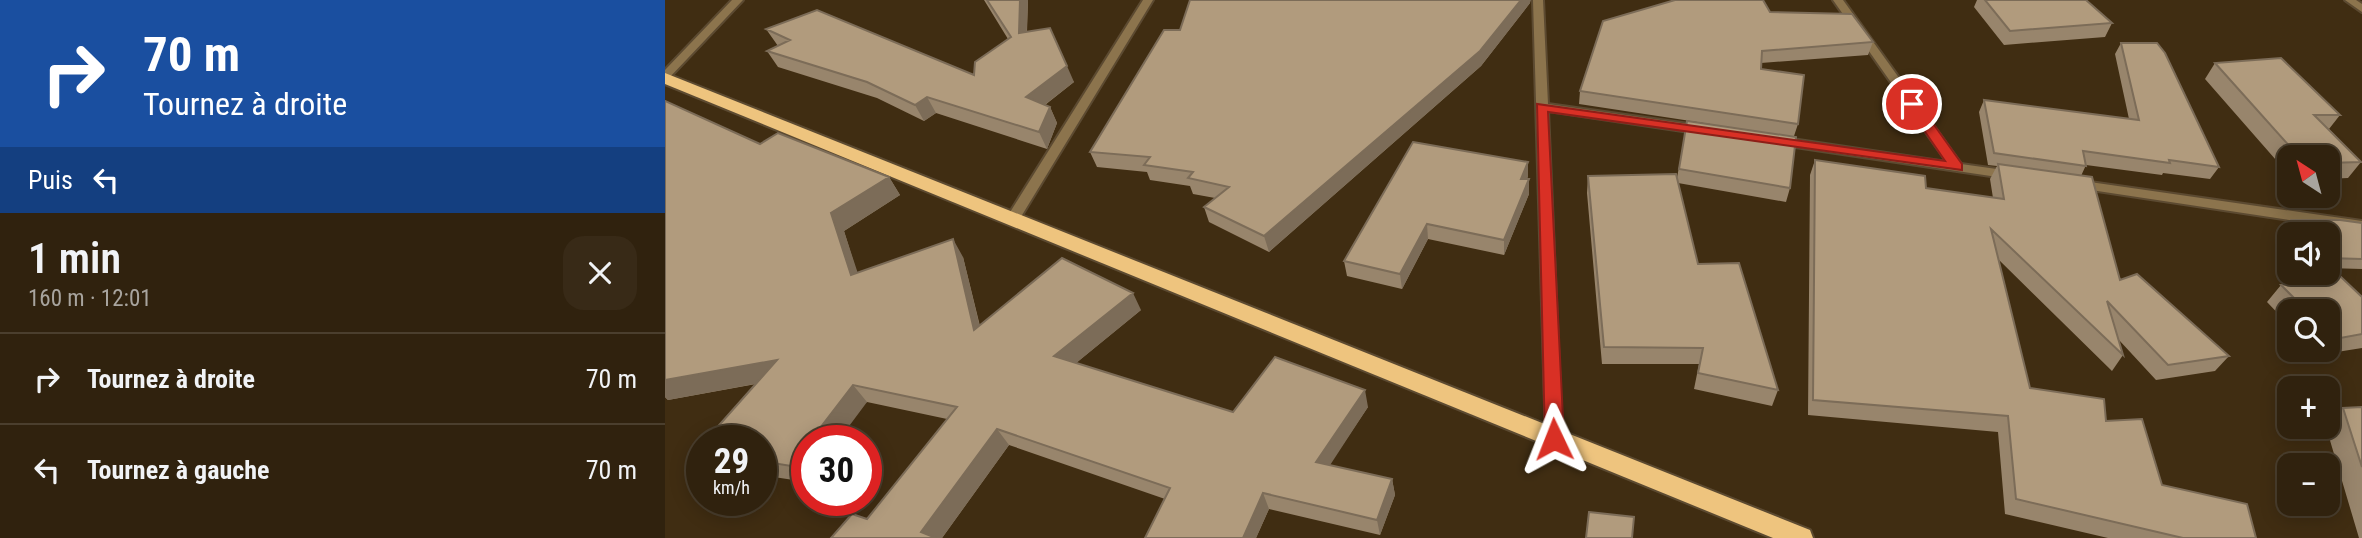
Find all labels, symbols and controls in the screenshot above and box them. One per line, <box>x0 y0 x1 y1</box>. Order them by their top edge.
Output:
text: 70 m <box>143 26 240 83</box>
icon: right <box>28 28 119 119</box>
pin <box>1882 74 1942 134</box>
text: Tournez à droite <box>143 85 347 123</box>
icon: arrive <box>1893 85 1931 123</box>
north arrow <box>2277 145 2340 208</box>
map controls <box>2277 145 2340 516</box>
icon: left <box>87 161 125 199</box>
text: Puis <box>28 165 73 195</box>
button: sound <box>2277 222 2340 285</box>
text: 1 min <box>28 234 121 283</box>
button: close <box>563 236 637 310</box>
text: 160 m · 12:01 <box>28 285 152 312</box>
button: search <box>2277 299 2340 362</box>
icon: right <box>28 360 66 398</box>
text: Tournez à droite <box>87 364 255 394</box>
text: 70 m <box>586 364 637 394</box>
button: + <box>2277 376 2340 439</box>
position arrow <box>1517 402 1591 476</box>
speed limit sign: 30 <box>791 425 882 516</box>
text: 29 <box>714 441 749 482</box>
icon: left <box>28 451 66 489</box>
button: − <box>2277 453 2340 516</box>
text: Tournez à gauche <box>87 455 269 485</box>
text: 70 m <box>586 455 637 485</box>
text: km/h <box>713 477 750 498</box>

